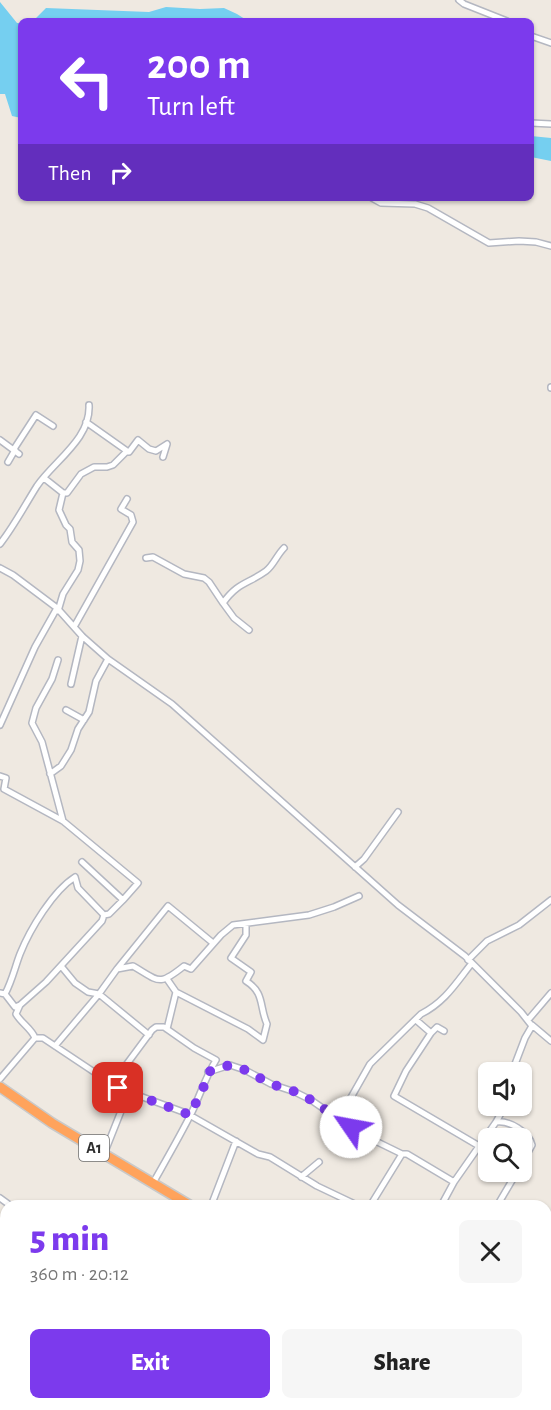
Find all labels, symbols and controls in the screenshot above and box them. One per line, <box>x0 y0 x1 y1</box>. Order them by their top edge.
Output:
icon: left <box>48 42 126 120</box>
text: 200 m <box>147 44 251 86</box>
text: Turn left <box>147 93 235 120</box>
icon: right <box>104 156 137 189</box>
text: Then <box>48 162 92 184</box>
pin <box>92 1062 143 1113</box>
map controls <box>478 1062 532 1182</box>
button: sound <box>478 1062 532 1116</box>
icon: arrive <box>101 1071 134 1104</box>
position arrow <box>319 1095 383 1159</box>
button: search <box>478 1128 532 1182</box>
road number: A1 <box>79 1135 109 1161</box>
button: close <box>459 1220 522 1283</box>
text: 5 min <box>30 1221 109 1257</box>
text: 360 m · 20:12 <box>30 1264 129 1284</box>
button: Exit <box>30 1329 270 1398</box>
button: Share <box>282 1329 522 1398</box>

